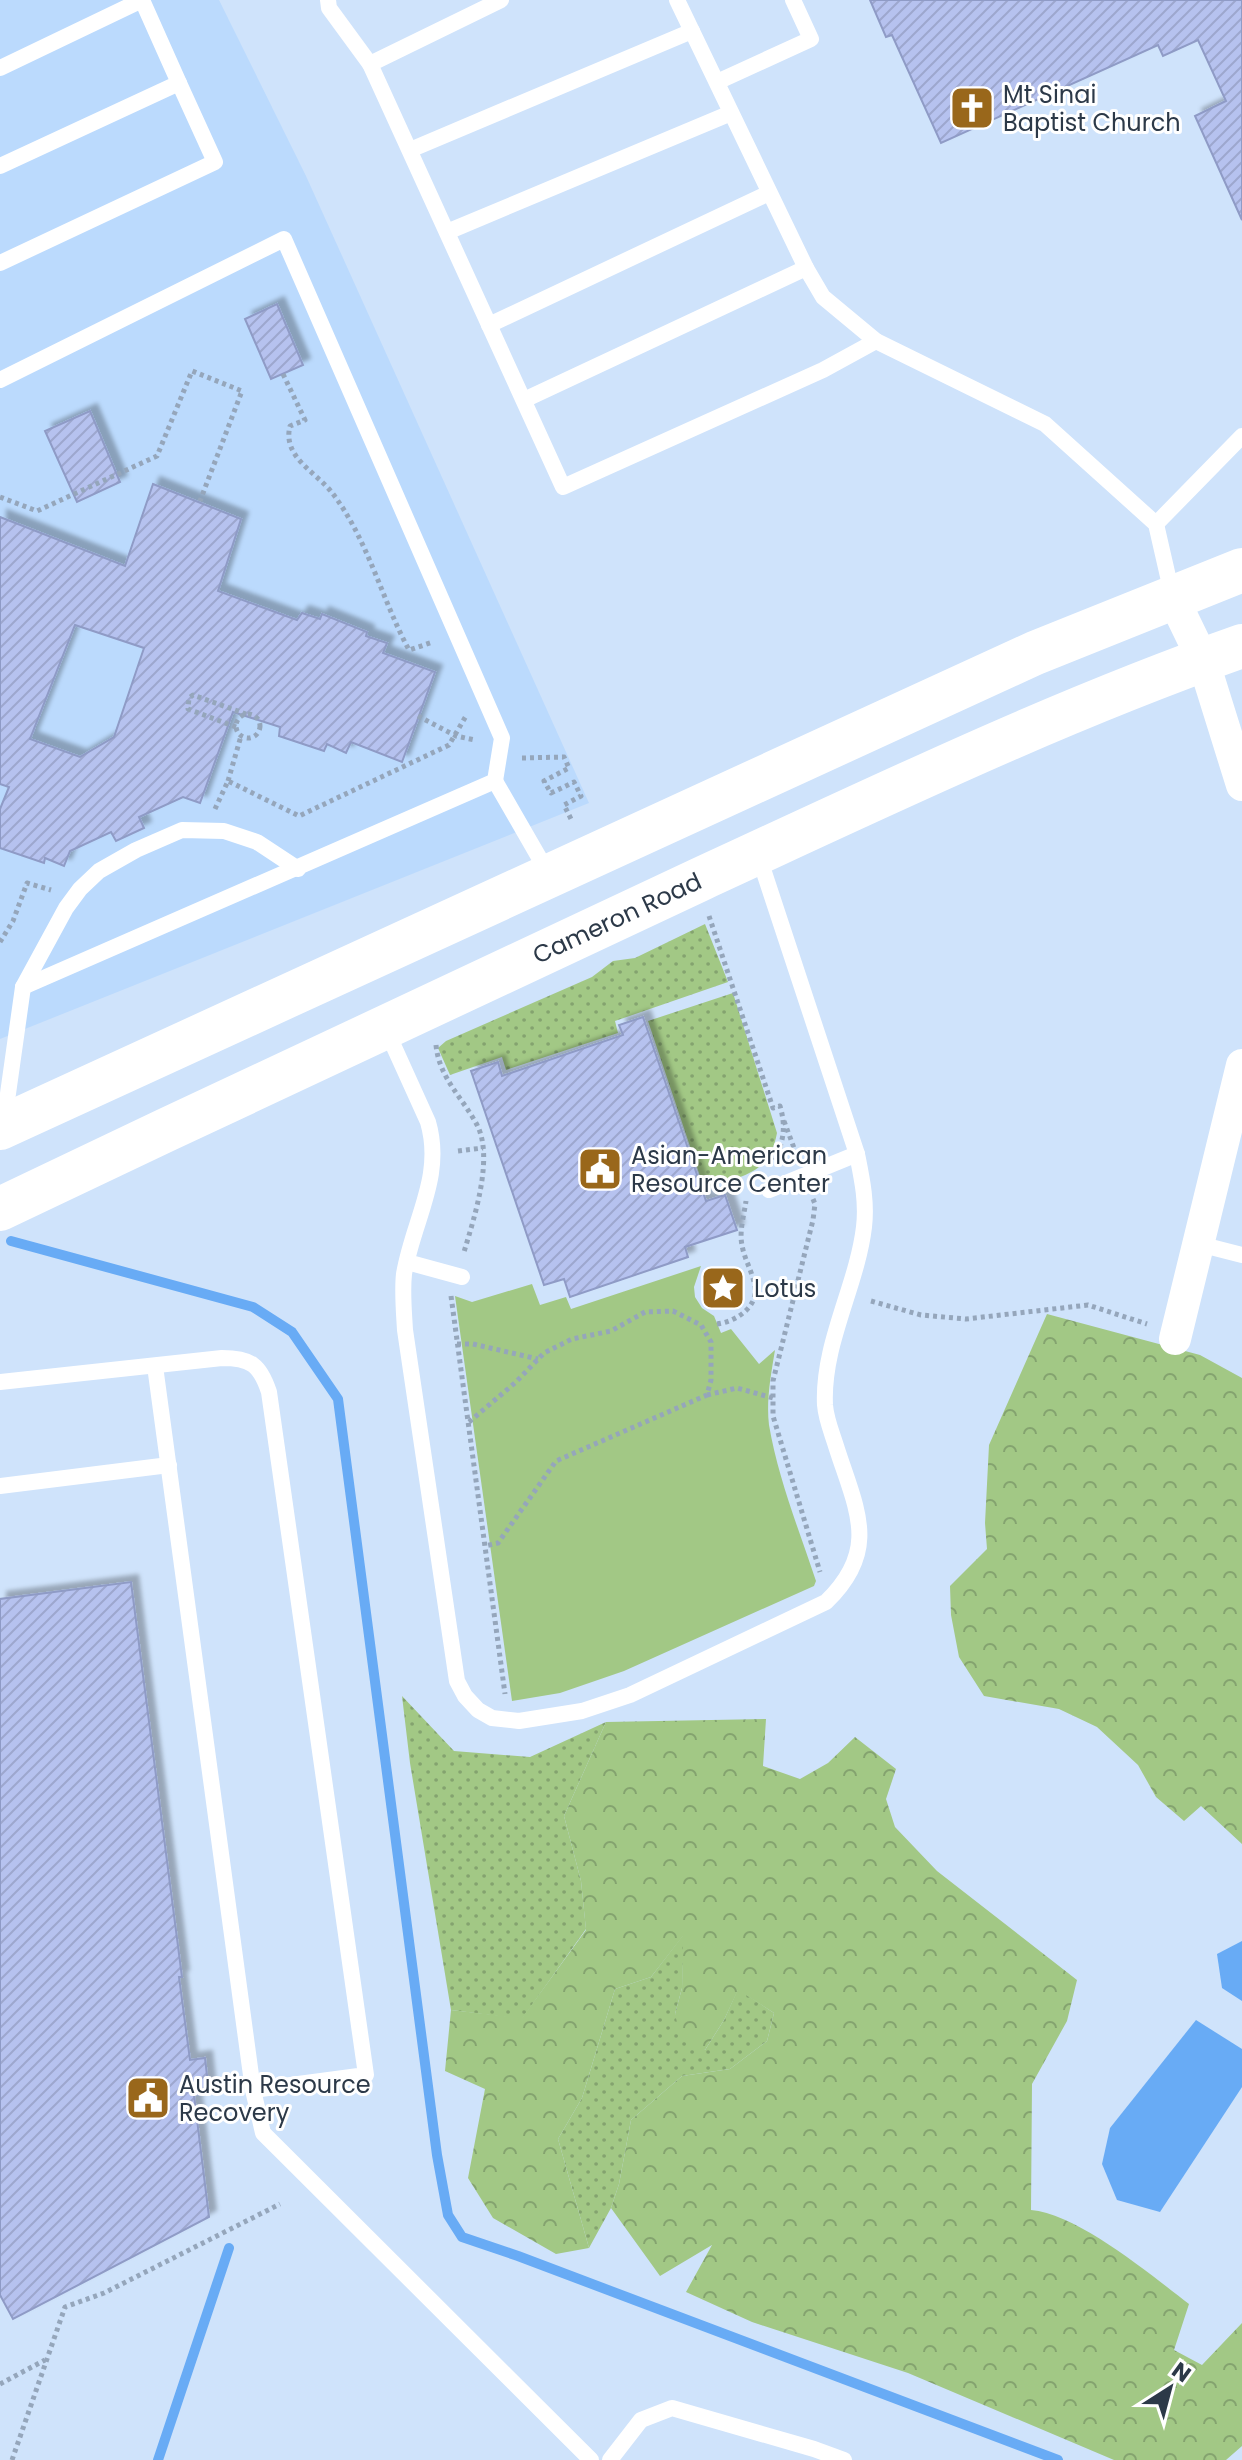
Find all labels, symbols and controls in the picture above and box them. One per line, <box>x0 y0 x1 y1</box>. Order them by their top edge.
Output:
place label: Mt Sinai Baptist Church <box>1003 78 1181 139</box>
church icon: Mt Sinai Baptist Church <box>948 84 996 132</box>
street label: Cameron Road <box>527 864 707 972</box>
place label: Asian-American Resource Center <box>631 1139 830 1200</box>
public building icon: Asian-American Resource Center <box>576 1145 624 1193</box>
place icon: Lotus <box>699 1264 747 1312</box>
place label: Lotus <box>754 1272 816 1305</box>
place label: Austin Resource Recovery <box>179 2068 371 2129</box>
public building icon: Austin Resource Recovery <box>124 2074 172 2122</box>
north arrow <box>1130 2348 1210 2428</box>
text: N <box>1166 2355 1197 2390</box>

